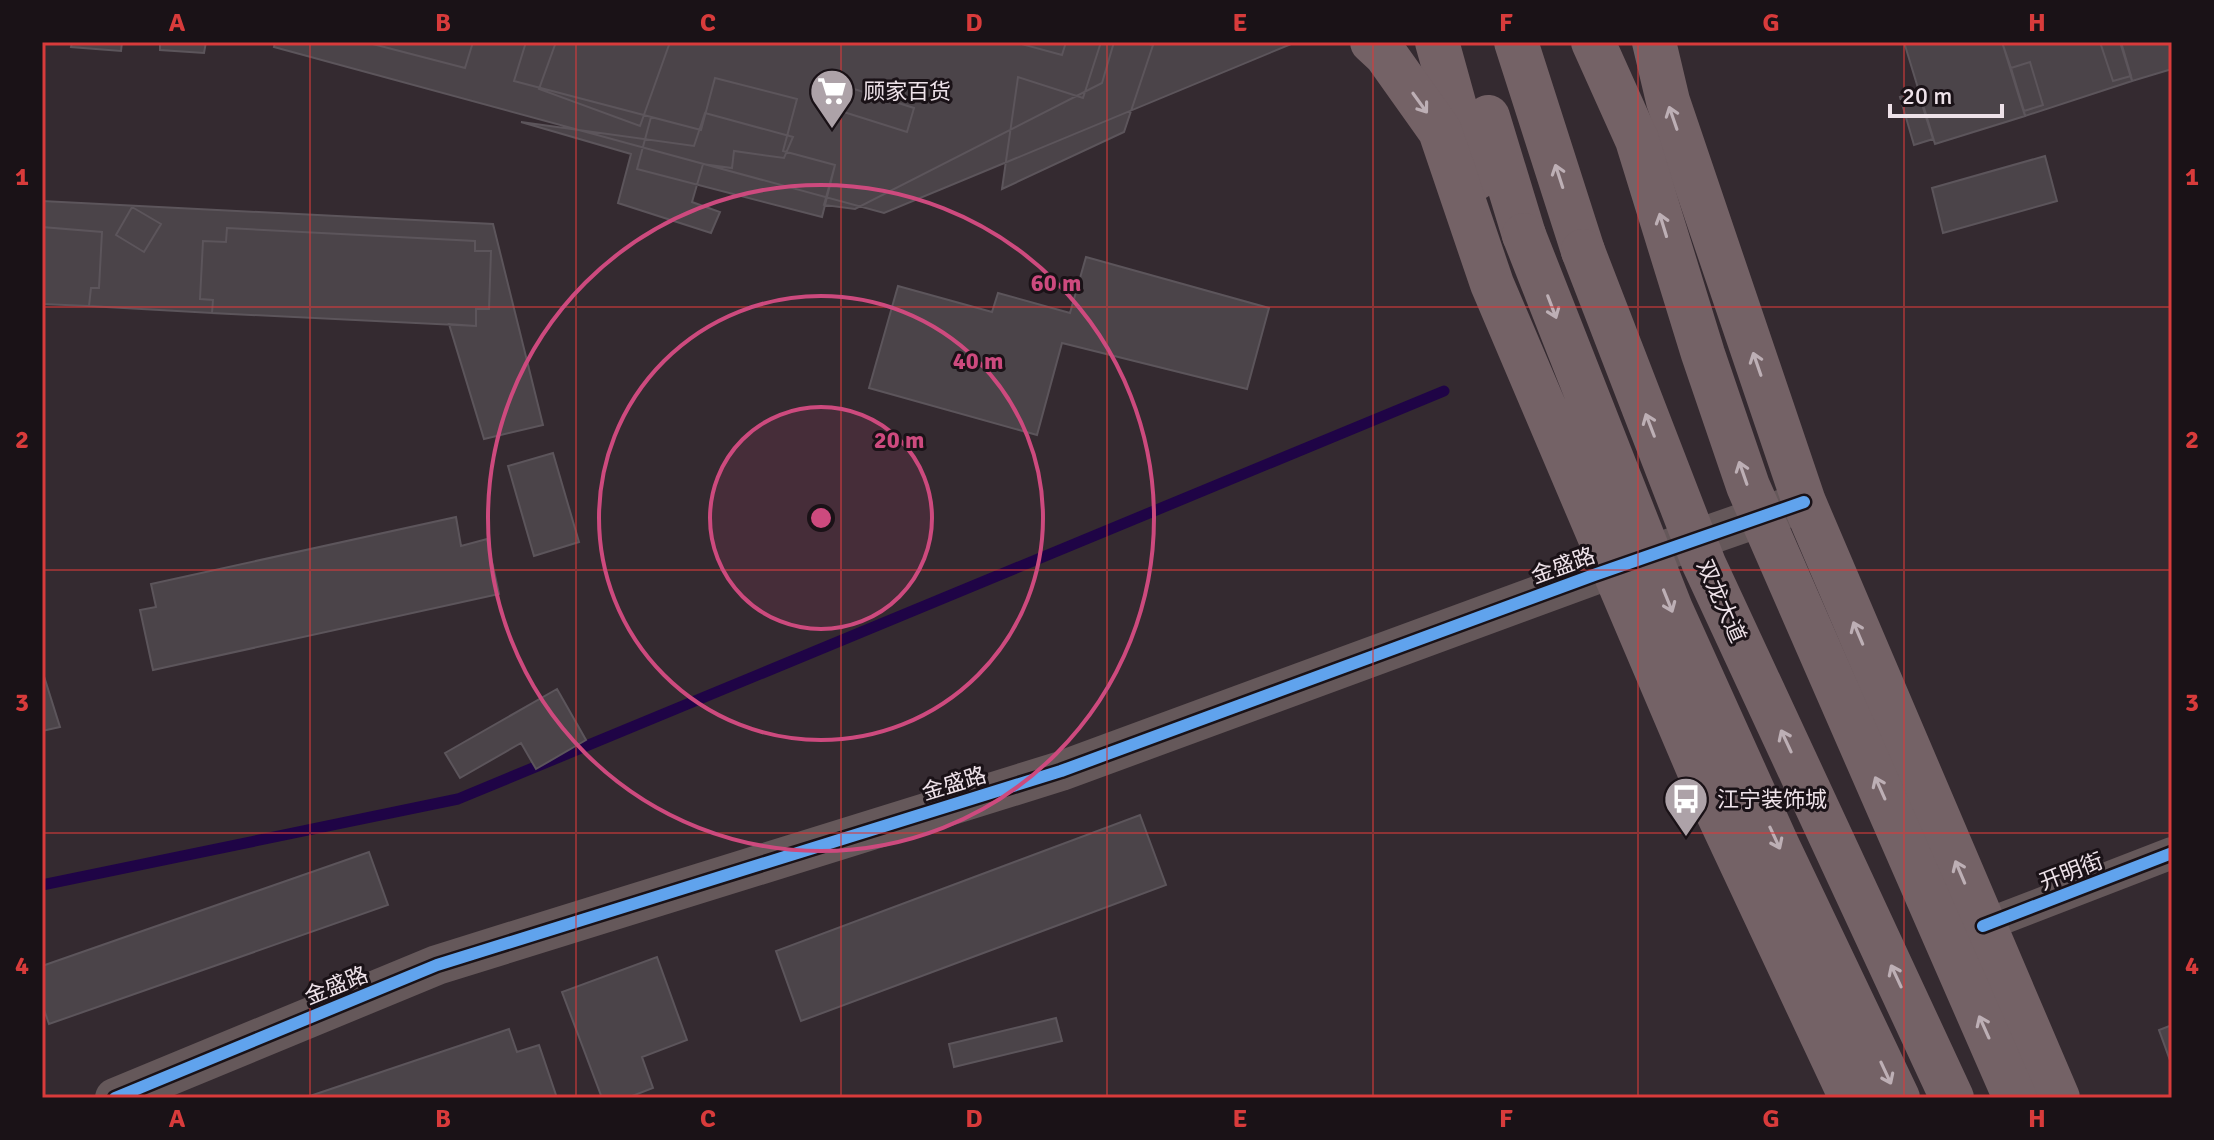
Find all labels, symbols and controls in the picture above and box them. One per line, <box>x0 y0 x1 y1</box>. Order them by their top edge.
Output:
text: A <box>169 7 186 39</box>
text: B <box>435 7 451 39</box>
text: C <box>700 7 716 39</box>
text: D <box>965 7 983 39</box>
text: E <box>1233 7 1247 39</box>
text: F <box>1499 7 1513 39</box>
text: G <box>1762 7 1780 39</box>
text: H <box>2028 7 2046 39</box>
supermarket icon: 顾家百货 <box>808 67 856 130</box>
scale bar <box>1890 68 2002 118</box>
place label: 顾家百货 <box>863 78 951 105</box>
text: 20 m <box>1902 81 1952 111</box>
one-way arrow <box>1412 92 1428 114</box>
one-way arrow <box>1665 105 1680 130</box>
text: 1 <box>15 161 29 193</box>
text: 1 <box>2185 161 2199 193</box>
one-way arrow <box>1551 164 1566 190</box>
one-way arrow <box>1655 213 1670 239</box>
text: 60 m <box>1031 268 1081 298</box>
one-way arrow <box>1546 294 1560 319</box>
text: 40 m <box>953 346 1003 376</box>
one-way arrow <box>1748 352 1763 377</box>
one-way arrow <box>1642 413 1656 438</box>
text: 2 <box>15 424 29 456</box>
text: 2 <box>2185 424 2199 456</box>
text: 20 m <box>874 425 924 455</box>
one-way arrow <box>1735 460 1750 485</box>
centre of rings <box>807 504 835 532</box>
street label: 金盛路 <box>1528 541 1599 589</box>
street label: 双龙大道 <box>1691 556 1752 647</box>
one-way arrow <box>1662 588 1676 613</box>
one-way arrow <box>1850 621 1865 646</box>
text: 3 <box>15 687 29 719</box>
text: 3 <box>2185 687 2199 719</box>
one-way arrow <box>1778 729 1793 753</box>
street label: 金盛路 <box>919 761 990 806</box>
bus stop icon: 江宁装饰城 <box>1662 775 1710 838</box>
one-way arrow <box>1871 776 1886 801</box>
place label: 江宁装饰城 <box>1717 786 1827 813</box>
one-way arrow <box>1768 826 1783 850</box>
street label: 开明街 <box>2036 847 2107 896</box>
one-way arrow <box>1952 860 1967 885</box>
text: 4 <box>15 950 29 982</box>
text: 4 <box>2185 950 2199 982</box>
street label: 金盛路 <box>301 961 372 1010</box>
one-way arrow <box>1888 965 1903 989</box>
one-way arrow <box>1975 1015 1990 1039</box>
one-way arrow <box>1879 1061 1894 1085</box>
text: A <box>169 1103 186 1135</box>
text: B <box>435 1103 451 1135</box>
text: C <box>700 1103 716 1135</box>
text: D <box>965 1103 983 1135</box>
text: E <box>1233 1103 1247 1135</box>
text: F <box>1499 1103 1513 1135</box>
text: G <box>1762 1103 1780 1135</box>
text: H <box>2028 1103 2046 1135</box>

